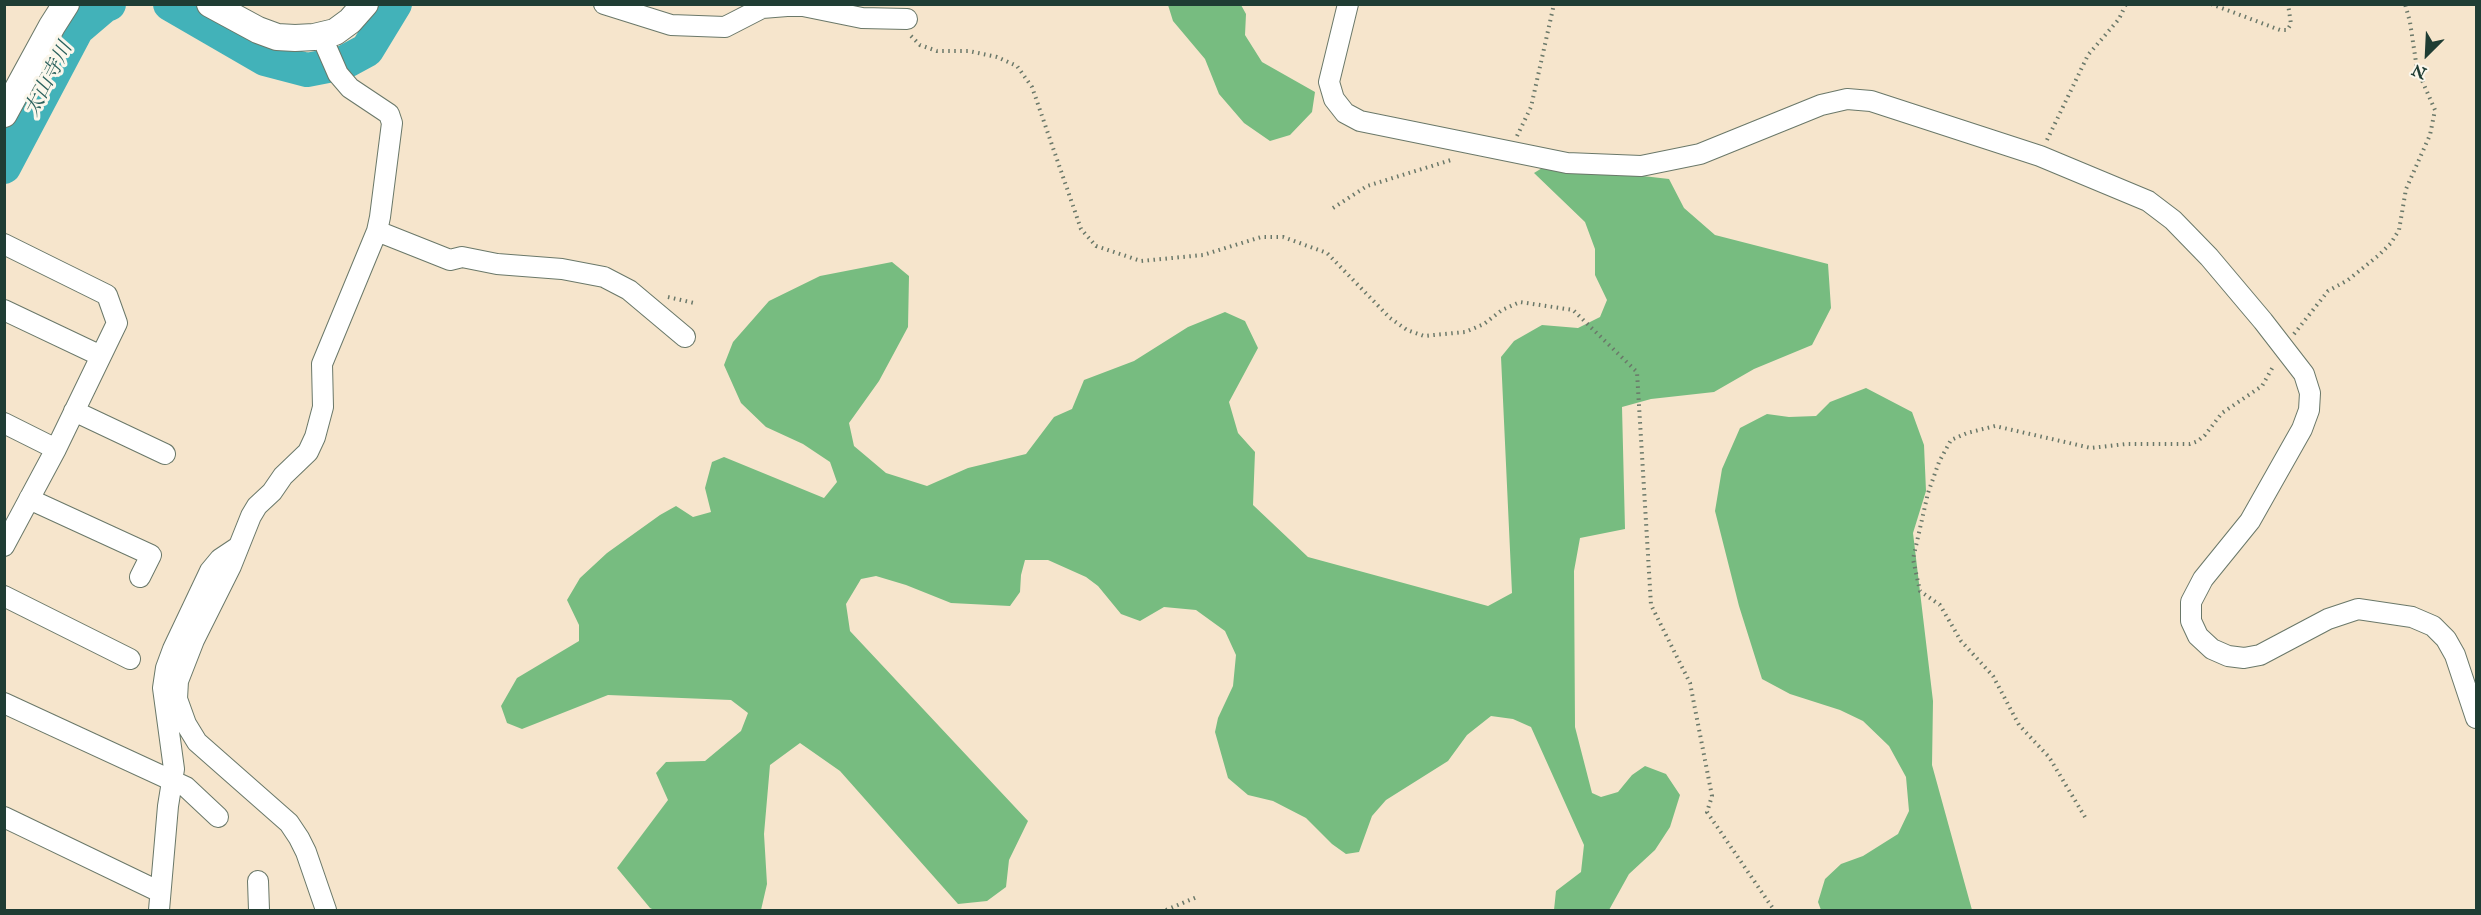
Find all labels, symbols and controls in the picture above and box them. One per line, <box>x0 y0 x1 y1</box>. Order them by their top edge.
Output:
north arrow <box>2397 24 2457 84</box>
water label: 太山寺川 <box>21 39 79 121</box>
text: N <box>2409 58 2430 82</box>

